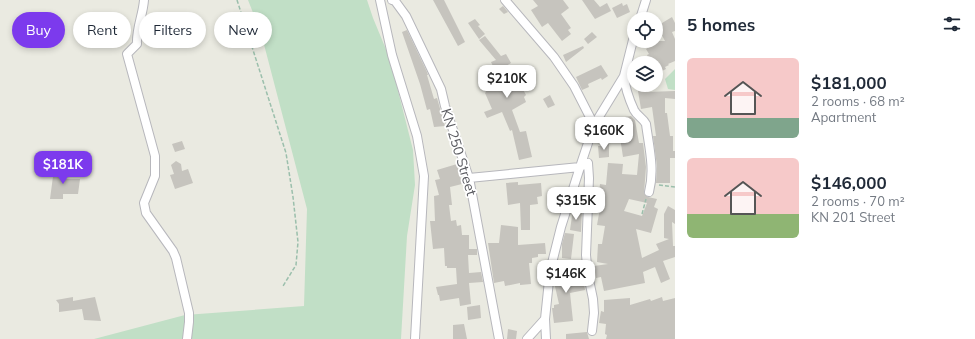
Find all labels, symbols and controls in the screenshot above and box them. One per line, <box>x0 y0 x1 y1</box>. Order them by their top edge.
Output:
chip: Buy <box>12 12 65 48</box>
chip: Rent <box>73 12 131 48</box>
chip: Filters <box>139 12 206 48</box>
chip: New <box>214 12 272 48</box>
map controls <box>627 12 663 92</box>
button: locate <box>627 12 663 48</box>
icon: filters <box>941 13 963 35</box>
text: 5 homes <box>687 14 755 35</box>
button: layers <box>627 56 663 92</box>
pin: $210K <box>479 65 535 99</box>
text: $210K <box>487 70 527 86</box>
text: $181,000 <box>811 72 887 93</box>
icon: home <box>719 74 767 122</box>
text: 2 rooms · 68 m² <box>811 93 905 109</box>
street label: KN 250 Street <box>437 106 481 198</box>
text: Apartment <box>811 109 876 125</box>
pin: $160K <box>576 117 632 151</box>
text: $160K <box>584 122 624 138</box>
pin: $181K <box>35 151 91 185</box>
text: $181K <box>43 156 83 172</box>
text: $146,000 <box>811 172 887 193</box>
icon: home <box>719 174 767 222</box>
pin: $315K <box>548 187 604 221</box>
text: $315K <box>556 192 596 208</box>
text: 2 rooms · 70 m² <box>811 193 905 209</box>
text: KN 201 Street <box>811 209 895 225</box>
pin: $146K <box>538 260 594 294</box>
text: $146K <box>546 265 586 281</box>

